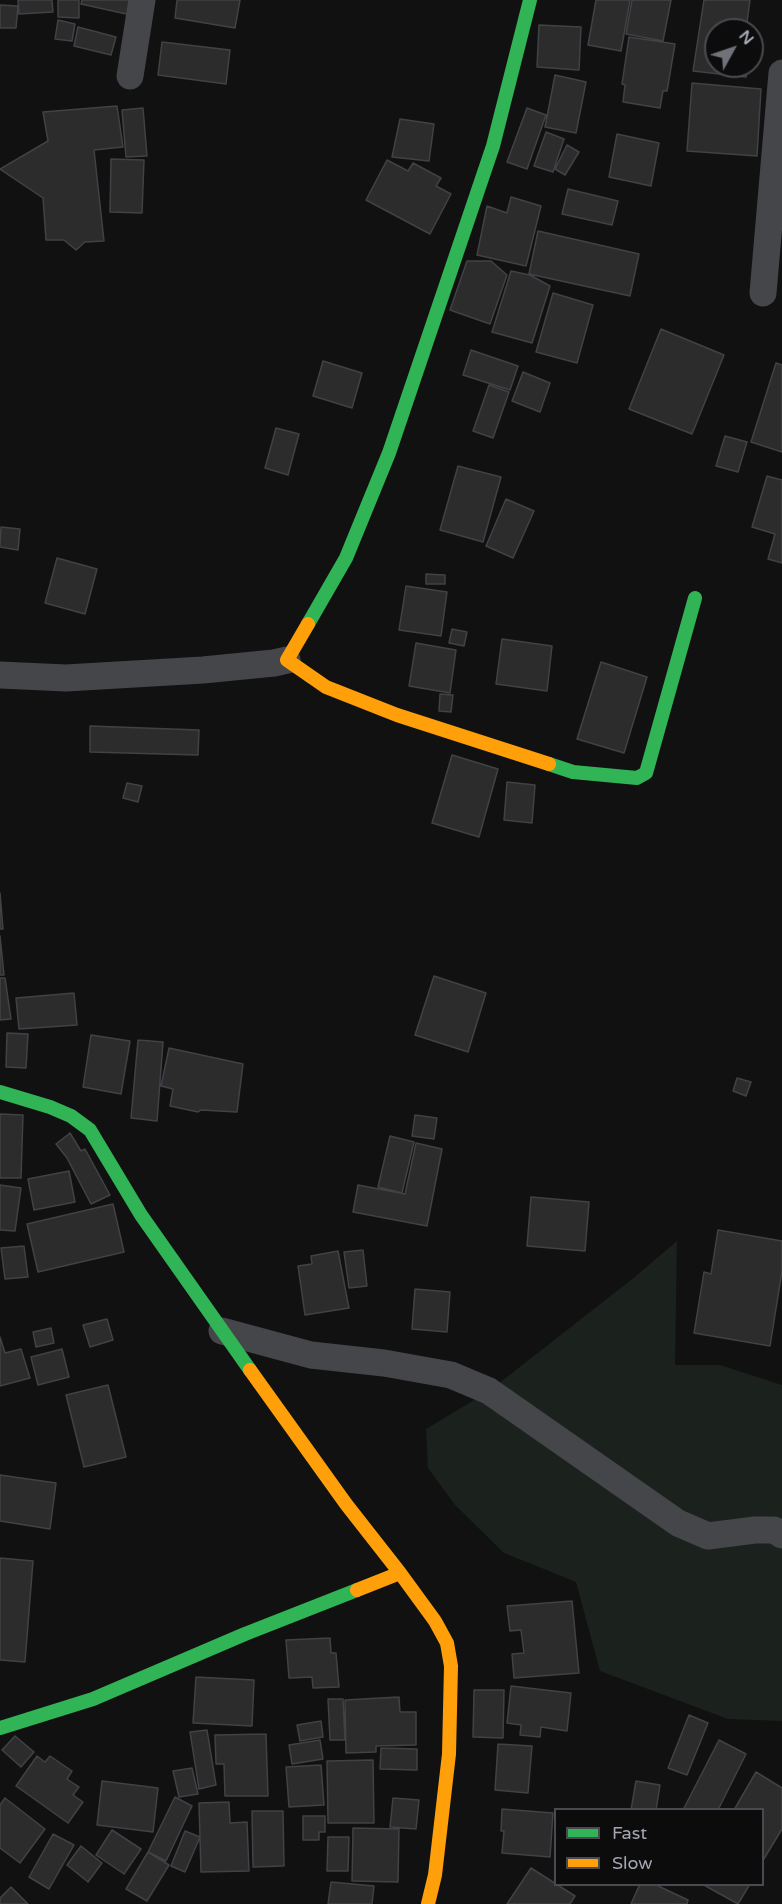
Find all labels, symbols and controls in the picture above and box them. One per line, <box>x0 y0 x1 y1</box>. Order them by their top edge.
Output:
north arrow <box>704 18 764 78</box>
text: N <box>734 26 758 49</box>
legend <box>554 1808 764 1886</box>
text: Fast <box>612 1822 647 1844</box>
text: Slow <box>612 1852 653 1874</box>

